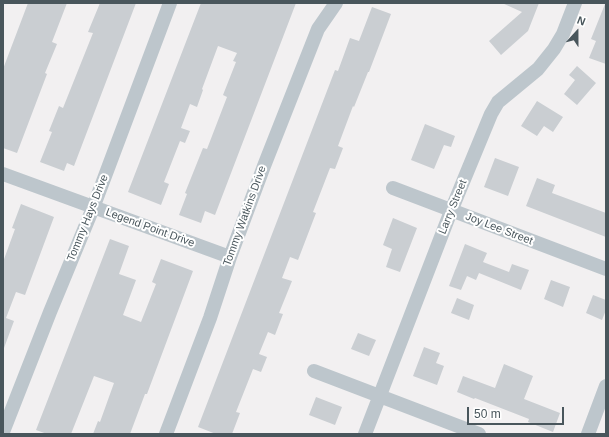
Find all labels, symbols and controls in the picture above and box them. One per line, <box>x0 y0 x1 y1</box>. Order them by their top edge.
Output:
north arrow <box>557 12 597 52</box>
text: N <box>575 14 587 28</box>
street label: Tommy Watkins Drive <box>221 164 269 268</box>
street label: Tommy Hays Drive <box>65 173 111 263</box>
street label: Larry Street <box>436 178 470 236</box>
street label: Legend Point Drive <box>104 206 196 250</box>
street label: Joy Lee Street <box>464 210 534 248</box>
scale bar <box>469 399 566 425</box>
text: 50 m <box>474 407 501 421</box>

